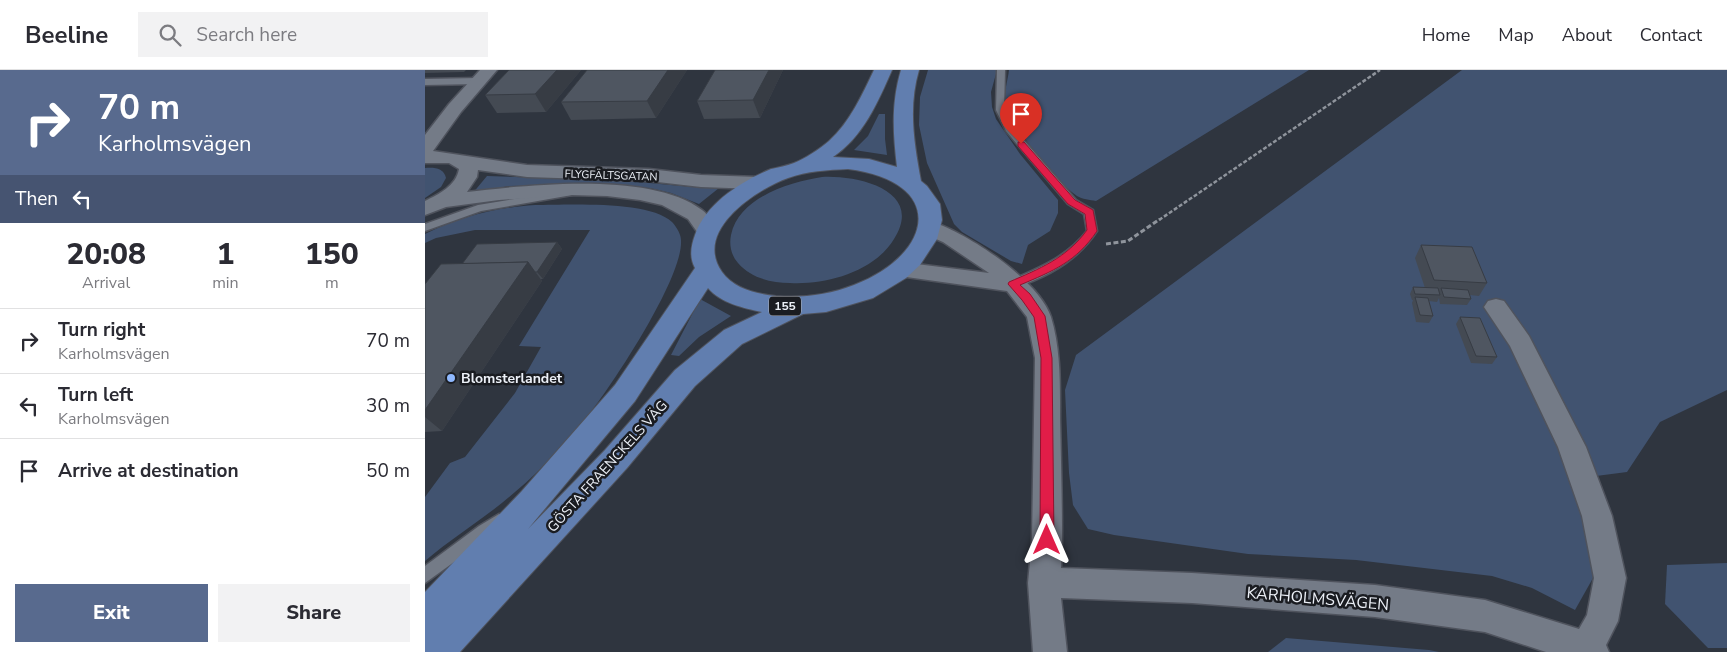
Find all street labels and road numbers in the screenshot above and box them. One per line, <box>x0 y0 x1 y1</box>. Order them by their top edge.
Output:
street label: FLYGFÄLTSGATAN <box>564 166 658 185</box>
road number: 155 <box>769 297 801 316</box>
street label: GÖSTA FRAENCKELS VÄG <box>543 396 672 536</box>
street label: KARHOLMSVÄGEN <box>1246 582 1390 616</box>

